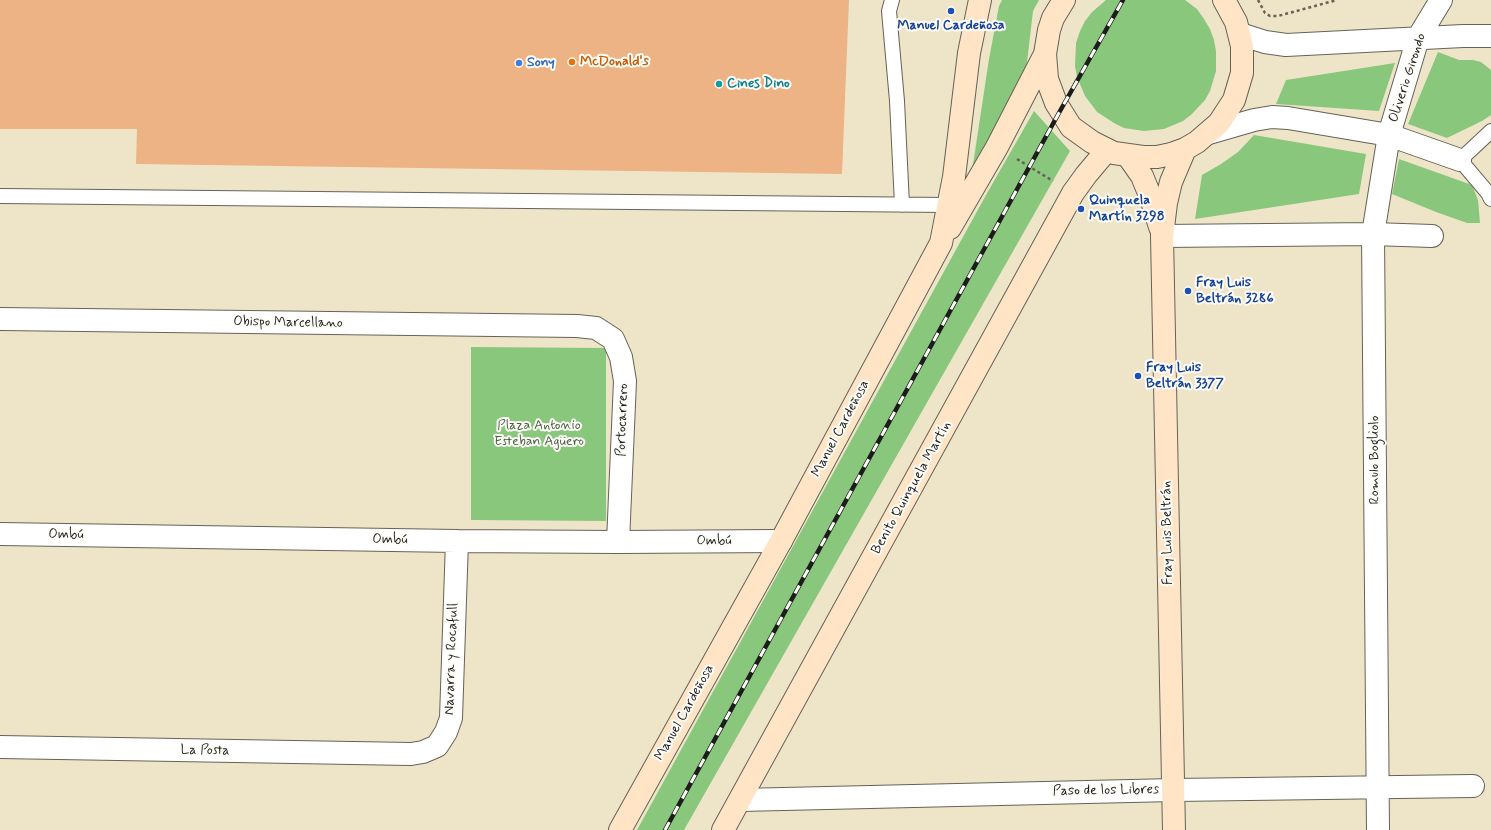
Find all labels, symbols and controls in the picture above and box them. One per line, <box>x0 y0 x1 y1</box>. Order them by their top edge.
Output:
marker: Manuel Cardeñosa <box>946 6 956 16</box>
place label: Manuel Cardeñosa <box>897 18 1005 34</box>
street label: Oliverio Girondo <box>1386 31 1430 125</box>
place label: McDonald's <box>580 54 649 70</box>
place label: Sony <box>527 55 555 71</box>
marker: McDonald's <box>567 57 577 67</box>
marker: Sony <box>514 58 524 68</box>
place label: Cines Dino <box>727 76 790 92</box>
marker: Cines Dino <box>714 79 724 89</box>
place label: Quinquela Martín 3298 <box>1089 193 1165 226</box>
marker: Quinquela Martín 3298 <box>1076 204 1086 214</box>
place label: Fray Luis Beltrán 3286 <box>1196 275 1274 308</box>
marker: Fray Luis Beltrán 3286 <box>1183 286 1193 296</box>
street label: Obispo Marcellano <box>233 314 343 332</box>
place label: Fray Luis Beltrán 3377 <box>1146 360 1224 392</box>
marker: Fray Luis Beltrán 3377 <box>1133 371 1143 381</box>
street label: Manuel Cardeñosa <box>808 378 874 480</box>
street label: Portocarrero <box>613 383 633 457</box>
street label: Romulo Bogliolo <box>1367 415 1383 505</box>
park label: Plaza Antonio Esteban Agüero <box>494 418 584 450</box>
street label: Benito Quinquela Martín <box>868 418 956 558</box>
street label: Fray Luis Beltrán <box>1159 481 1177 585</box>
street label: Ombú <box>48 526 84 544</box>
street label: Ombú <box>372 531 408 549</box>
street label: Ombú <box>696 533 732 549</box>
street label: Navarra y Rocafull <box>442 603 462 715</box>
street label: Manuel Cardeñosa <box>652 662 718 764</box>
street label: La Posta <box>180 742 230 760</box>
street label: Paso de los Libres <box>1053 782 1159 800</box>

